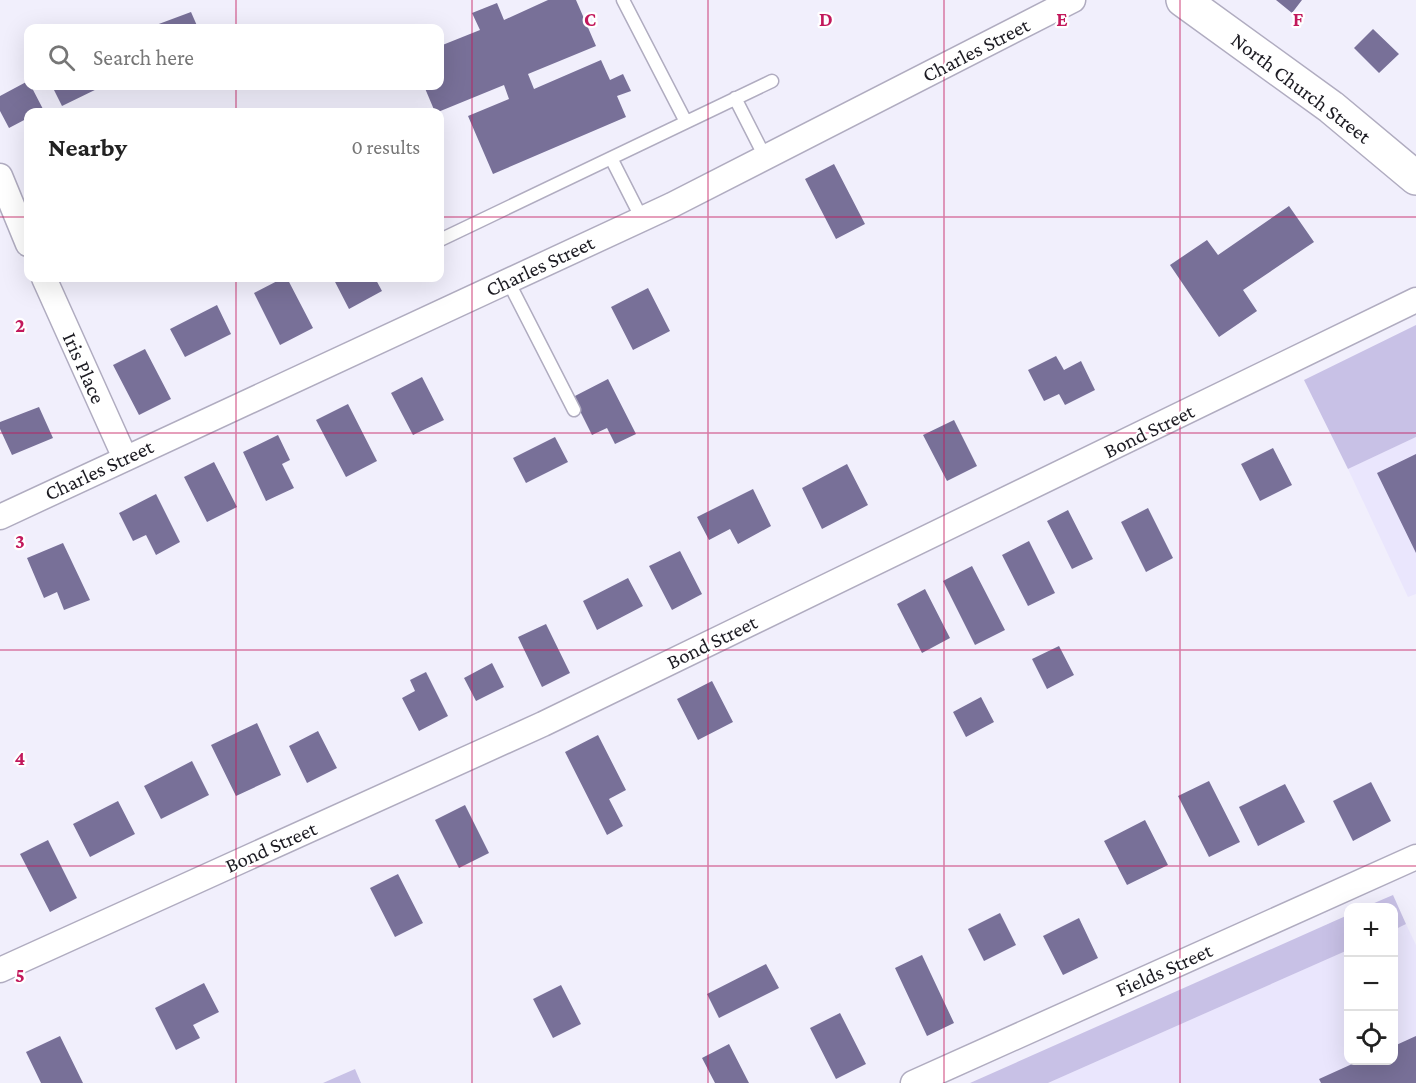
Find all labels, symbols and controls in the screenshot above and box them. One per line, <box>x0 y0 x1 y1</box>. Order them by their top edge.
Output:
text: C <box>584 8 596 30</box>
text: D <box>819 8 833 30</box>
text: E <box>1056 8 1068 30</box>
text: F <box>1293 8 1304 30</box>
street label: Charles Street <box>918 12 1034 87</box>
search box <box>24 24 444 90</box>
street label: North Church Street <box>1226 28 1376 149</box>
icon: search <box>45 41 78 74</box>
text: Search here <box>93 45 194 70</box>
text: Nearby <box>48 133 127 162</box>
text: 0 results <box>351 136 420 158</box>
street label: Charles Street <box>482 230 599 302</box>
text: 2 <box>15 314 25 336</box>
street label: Iris Place <box>58 329 110 407</box>
street label: Bond Street <box>1100 398 1199 463</box>
street label: Charles Street <box>41 434 158 506</box>
text: 3 <box>15 530 25 552</box>
street label: Bond Street <box>663 609 762 674</box>
text: 4 <box>15 747 26 769</box>
street label: Bond Street <box>222 816 321 878</box>
map controls <box>1344 903 1398 1065</box>
button: + <box>1344 903 1398 957</box>
street label: Fields Street <box>1112 938 1217 1002</box>
button: − <box>1344 957 1398 1011</box>
text: 5 <box>15 964 25 986</box>
button: locate <box>1344 1011 1398 1065</box>

